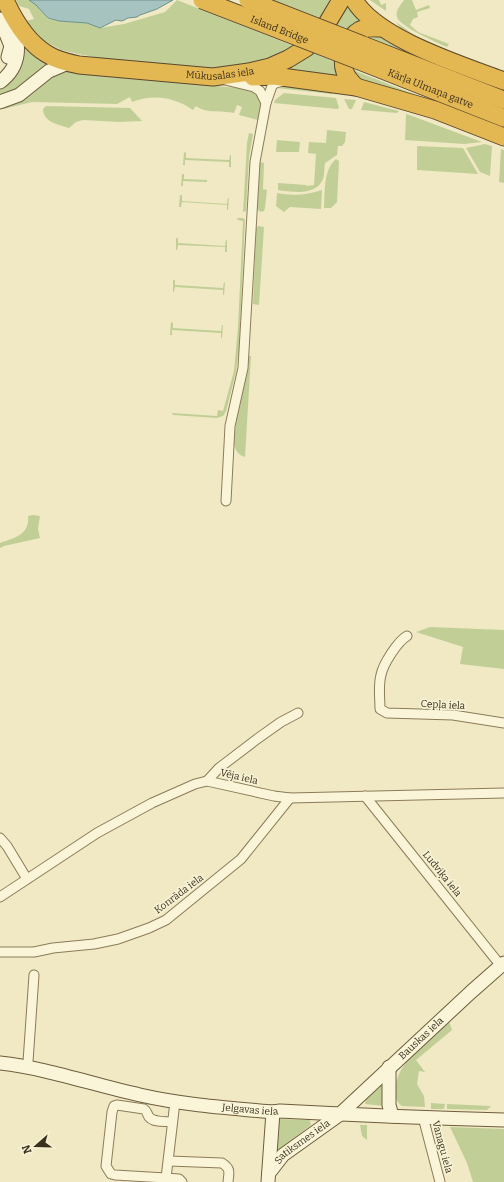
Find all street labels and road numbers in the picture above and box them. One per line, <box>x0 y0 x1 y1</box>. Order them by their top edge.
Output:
street label: Island Bridge <box>249 13 310 47</box>
street label: Mūkusalas iela <box>185 65 256 83</box>
street label: Kārļa Ulmaņa gatve <box>386 67 475 111</box>
street label: Cepļa iela <box>420 698 466 713</box>
street label: Vēja iela <box>219 767 260 787</box>
street label: Ludviķa iela <box>419 849 464 900</box>
street label: Konrāda iela <box>152 871 206 916</box>
street label: Bauskas iela <box>396 1014 447 1062</box>
street label: Jelgavas iela <box>220 1101 280 1118</box>
street label: Satiksmes iela <box>272 1117 333 1167</box>
street label: Vanagu iela <box>429 1119 455 1175</box>

